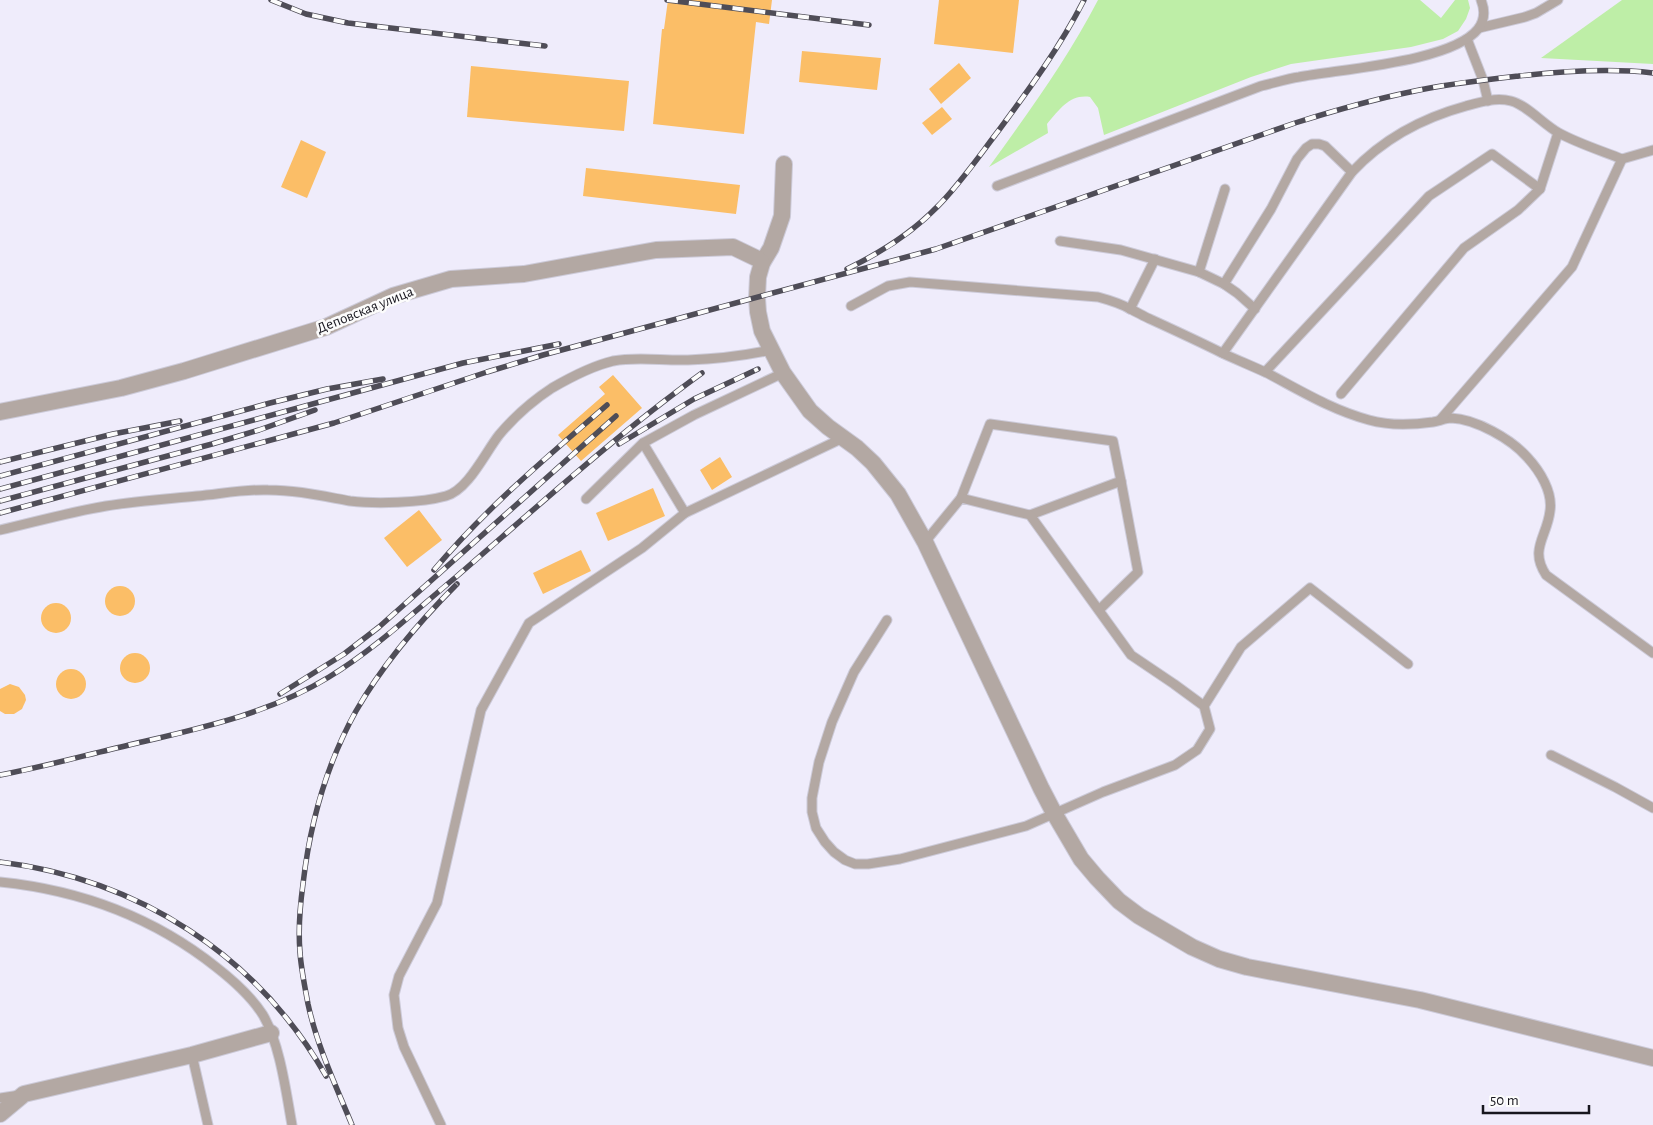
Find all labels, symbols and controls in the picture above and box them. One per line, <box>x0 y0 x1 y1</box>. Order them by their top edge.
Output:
street label: Деповская улица <box>314 284 416 336</box>
scale bar <box>1483 1082 1589 1114</box>
text: 50 m <box>1490 1093 1519 1108</box>

